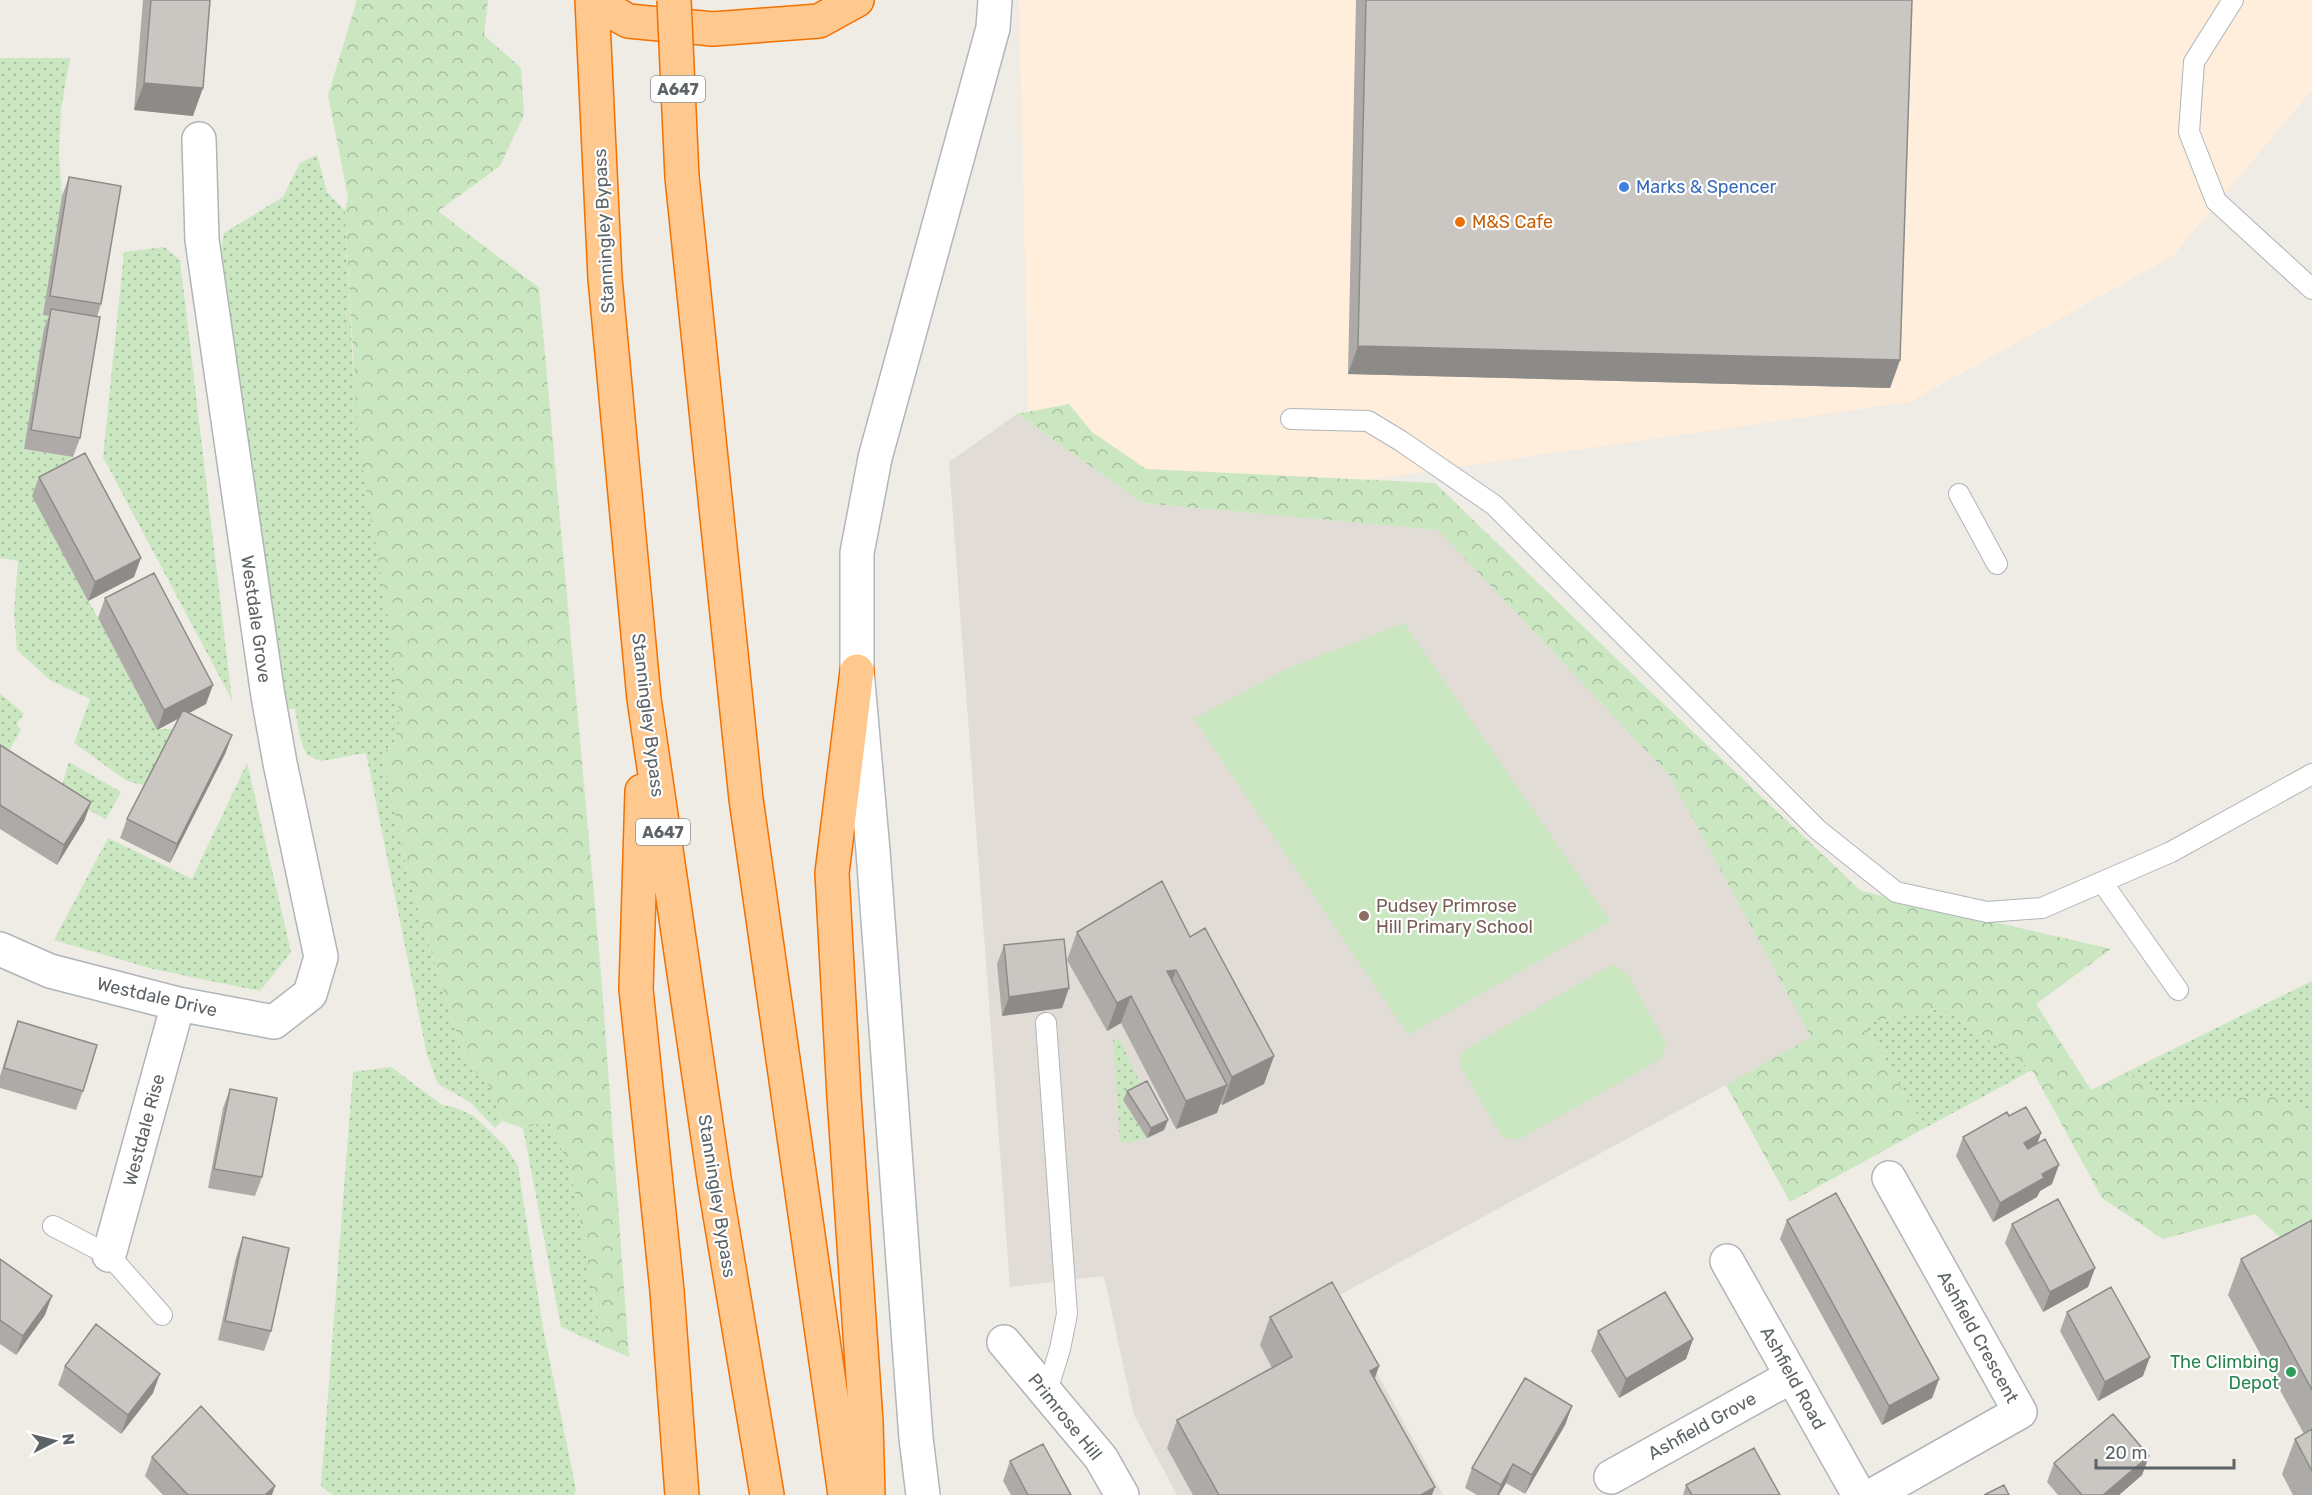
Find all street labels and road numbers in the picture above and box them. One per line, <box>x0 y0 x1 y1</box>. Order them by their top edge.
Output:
road number: A647 <box>651 76 705 102</box>
street label: Stanningley Bypass <box>589 148 619 314</box>
street label: Westdale Grove <box>236 554 276 684</box>
street label: Stanningley Bypass <box>627 632 669 798</box>
road number: A647 <box>636 819 690 845</box>
street label: Westdale Drive <box>95 972 219 1022</box>
street label: Westdale Rise <box>118 1071 170 1189</box>
street label: Stanningley Bypass <box>693 1113 741 1279</box>
street label: Ashfield Crescent <box>1933 1267 2023 1407</box>
street label: Ashfield Road <box>1756 1323 1830 1433</box>
street label: Primrose Hill <box>1023 1369 1107 1465</box>
street label: Ashfield Grove <box>1644 1387 1760 1465</box>

